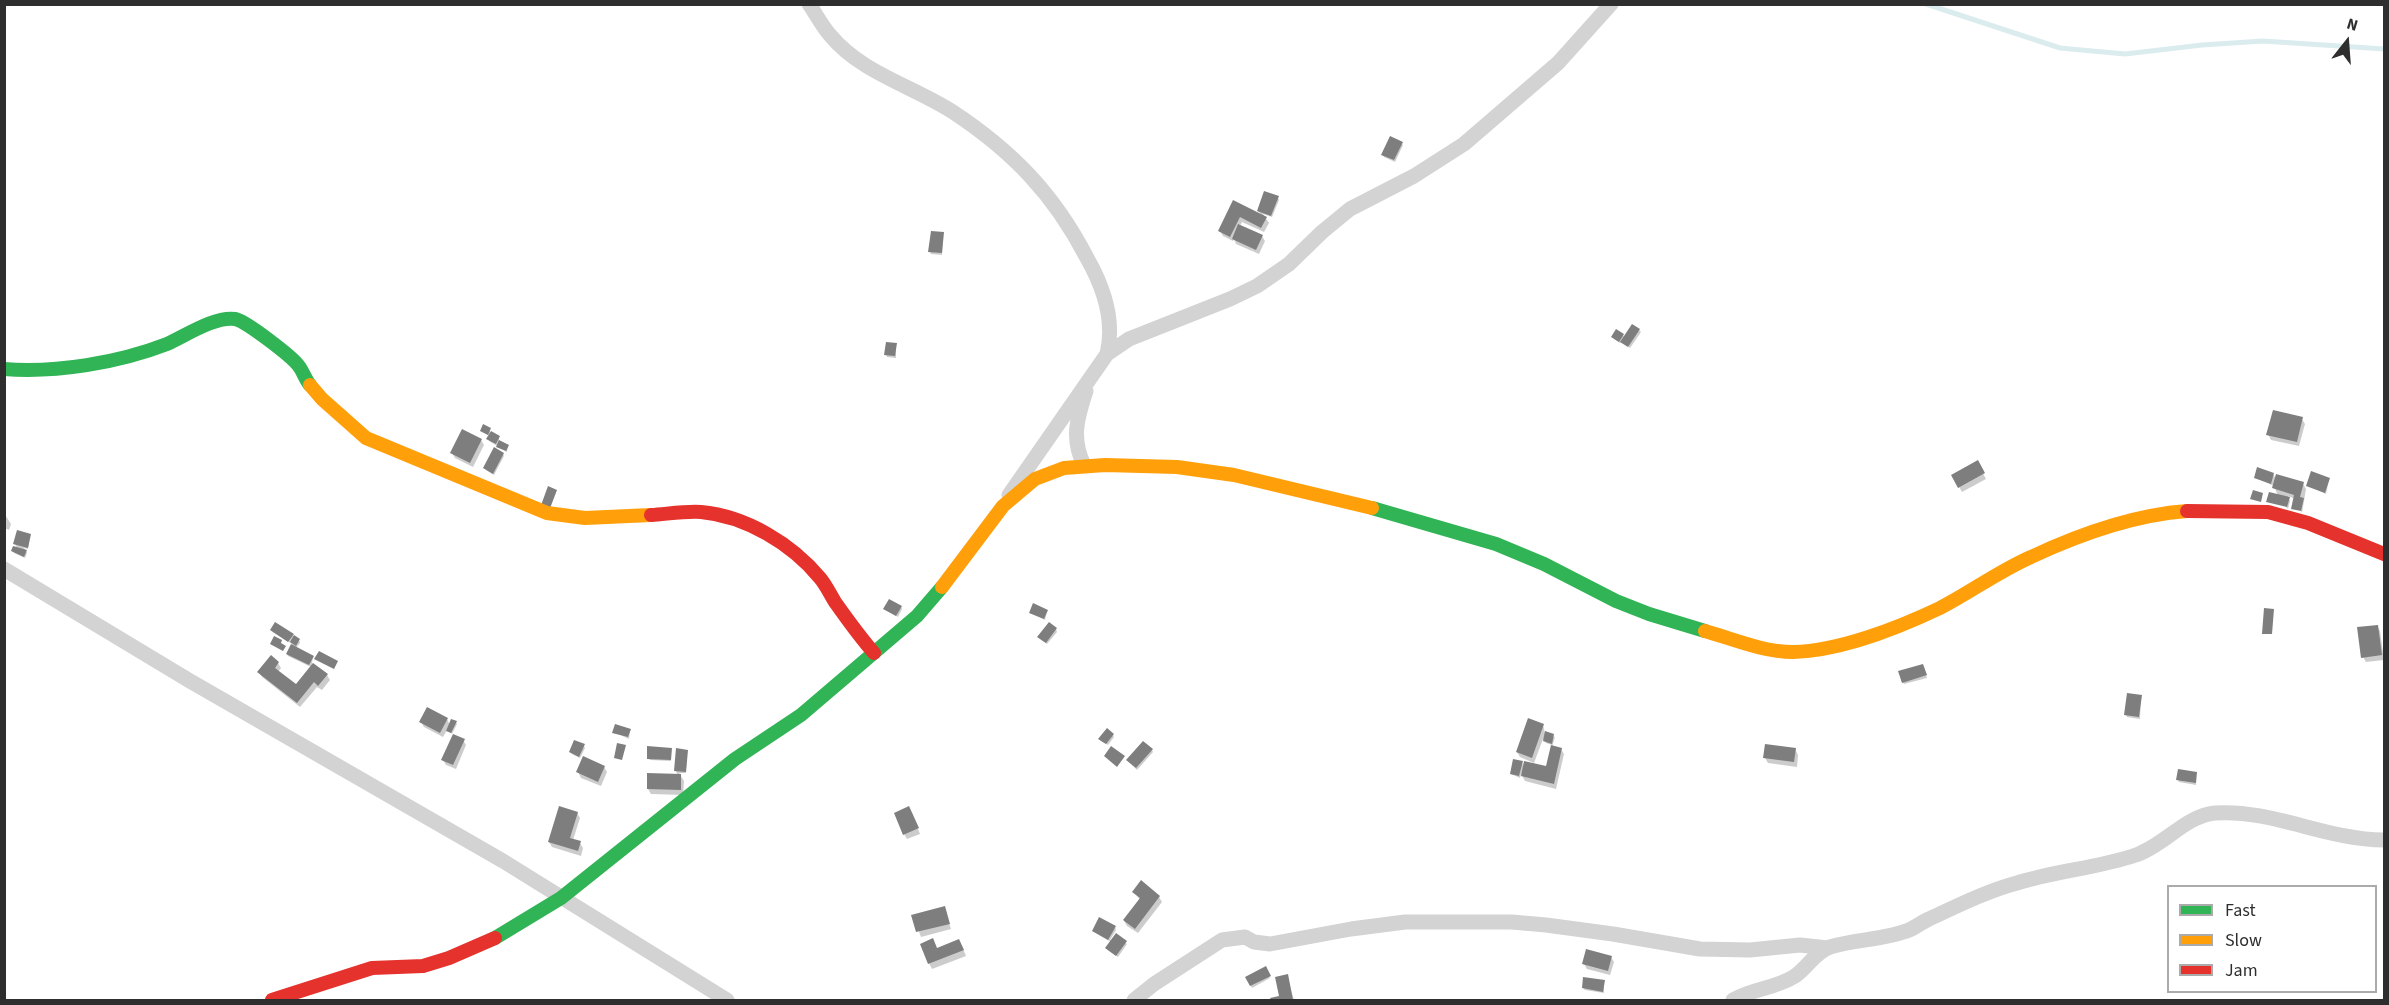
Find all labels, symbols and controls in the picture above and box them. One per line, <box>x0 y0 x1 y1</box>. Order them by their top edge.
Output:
north arrow <box>2317 12 2377 72</box>
text: N <box>2344 13 2361 37</box>
legend <box>2167 885 2377 993</box>
text: Fast <box>2225 898 2256 923</box>
text: Slow <box>2225 928 2262 953</box>
text: Jam <box>2225 958 2258 983</box>

